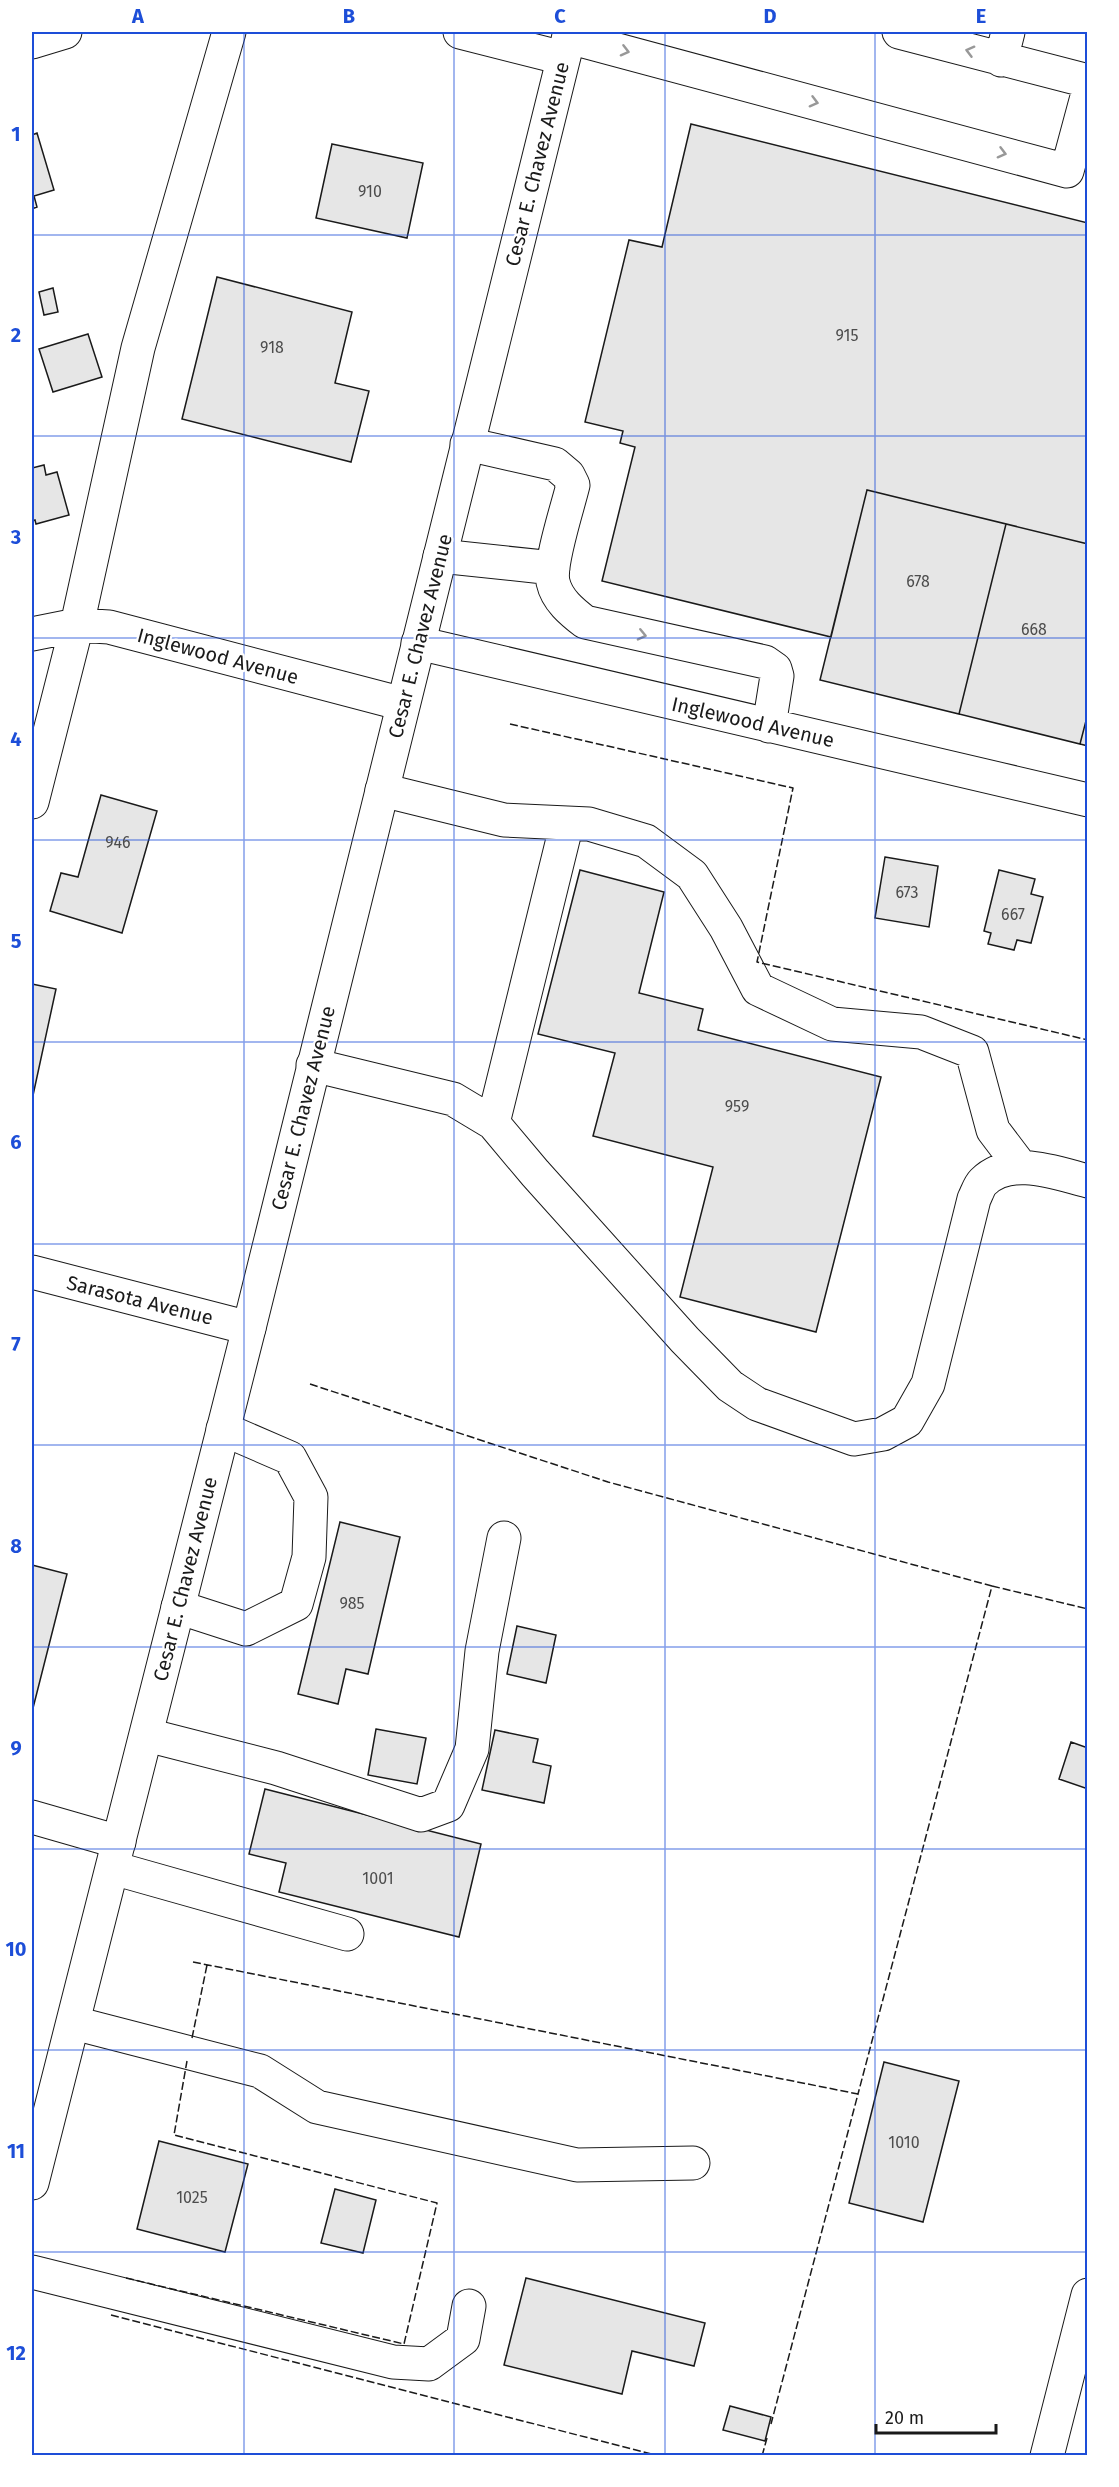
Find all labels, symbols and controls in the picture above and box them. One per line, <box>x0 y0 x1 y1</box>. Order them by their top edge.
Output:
text: A <box>131 4 145 28</box>
text: B <box>343 4 355 28</box>
text: C <box>554 4 566 28</box>
text: D <box>763 4 777 28</box>
text: E <box>976 4 986 28</box>
one-way arrow <box>620 44 630 57</box>
one-way arrow <box>965 46 976 58</box>
street label: Cesar E. Chavez Avenue <box>500 59 574 269</box>
one-way arrow <box>809 94 819 107</box>
text: 1 <box>11 122 21 146</box>
one-way arrow <box>996 146 1007 158</box>
house number: 910 <box>358 182 382 201</box>
text: 2 <box>11 323 21 347</box>
house number: 915 <box>835 326 859 345</box>
house number: 918 <box>260 338 284 357</box>
text: 3 <box>10 525 21 549</box>
street label: Cesar E. Chavez Avenue <box>383 531 457 741</box>
house number: 678 <box>906 572 930 591</box>
house number: 668 <box>1021 620 1047 639</box>
street label: Inglewood Avenue <box>135 623 301 689</box>
one-way arrow <box>637 627 647 640</box>
street label: Inglewood Avenue <box>669 692 837 752</box>
text: 4 <box>10 727 22 751</box>
house number: 946 <box>105 833 131 852</box>
house number: 673 <box>895 883 919 902</box>
house number: 667 <box>1001 905 1025 924</box>
text: 5 <box>11 929 22 953</box>
street label: Cesar E. Chavez Avenue <box>266 1003 340 1213</box>
house number: 959 <box>725 1097 749 1116</box>
text: 6 <box>10 1130 22 1154</box>
street label: Sarasota Avenue <box>64 1270 216 1330</box>
text: 7 <box>11 1332 21 1356</box>
street label: Cesar E. Chavez Avenue <box>148 1474 222 1684</box>
text: 8 <box>10 1534 22 1558</box>
house number: 985 <box>339 1594 365 1613</box>
text: 9 <box>10 1736 22 1760</box>
house number: 1001 <box>362 1869 394 1888</box>
text: 10 <box>6 1937 26 1961</box>
house number: 1010 <box>888 2133 920 2152</box>
text: 11 <box>7 2139 25 2163</box>
house number: 1025 <box>176 2188 208 2207</box>
text: 12 <box>6 2341 26 2365</box>
scale bar <box>876 2397 996 2435</box>
text: 20 m <box>885 2407 924 2429</box>

